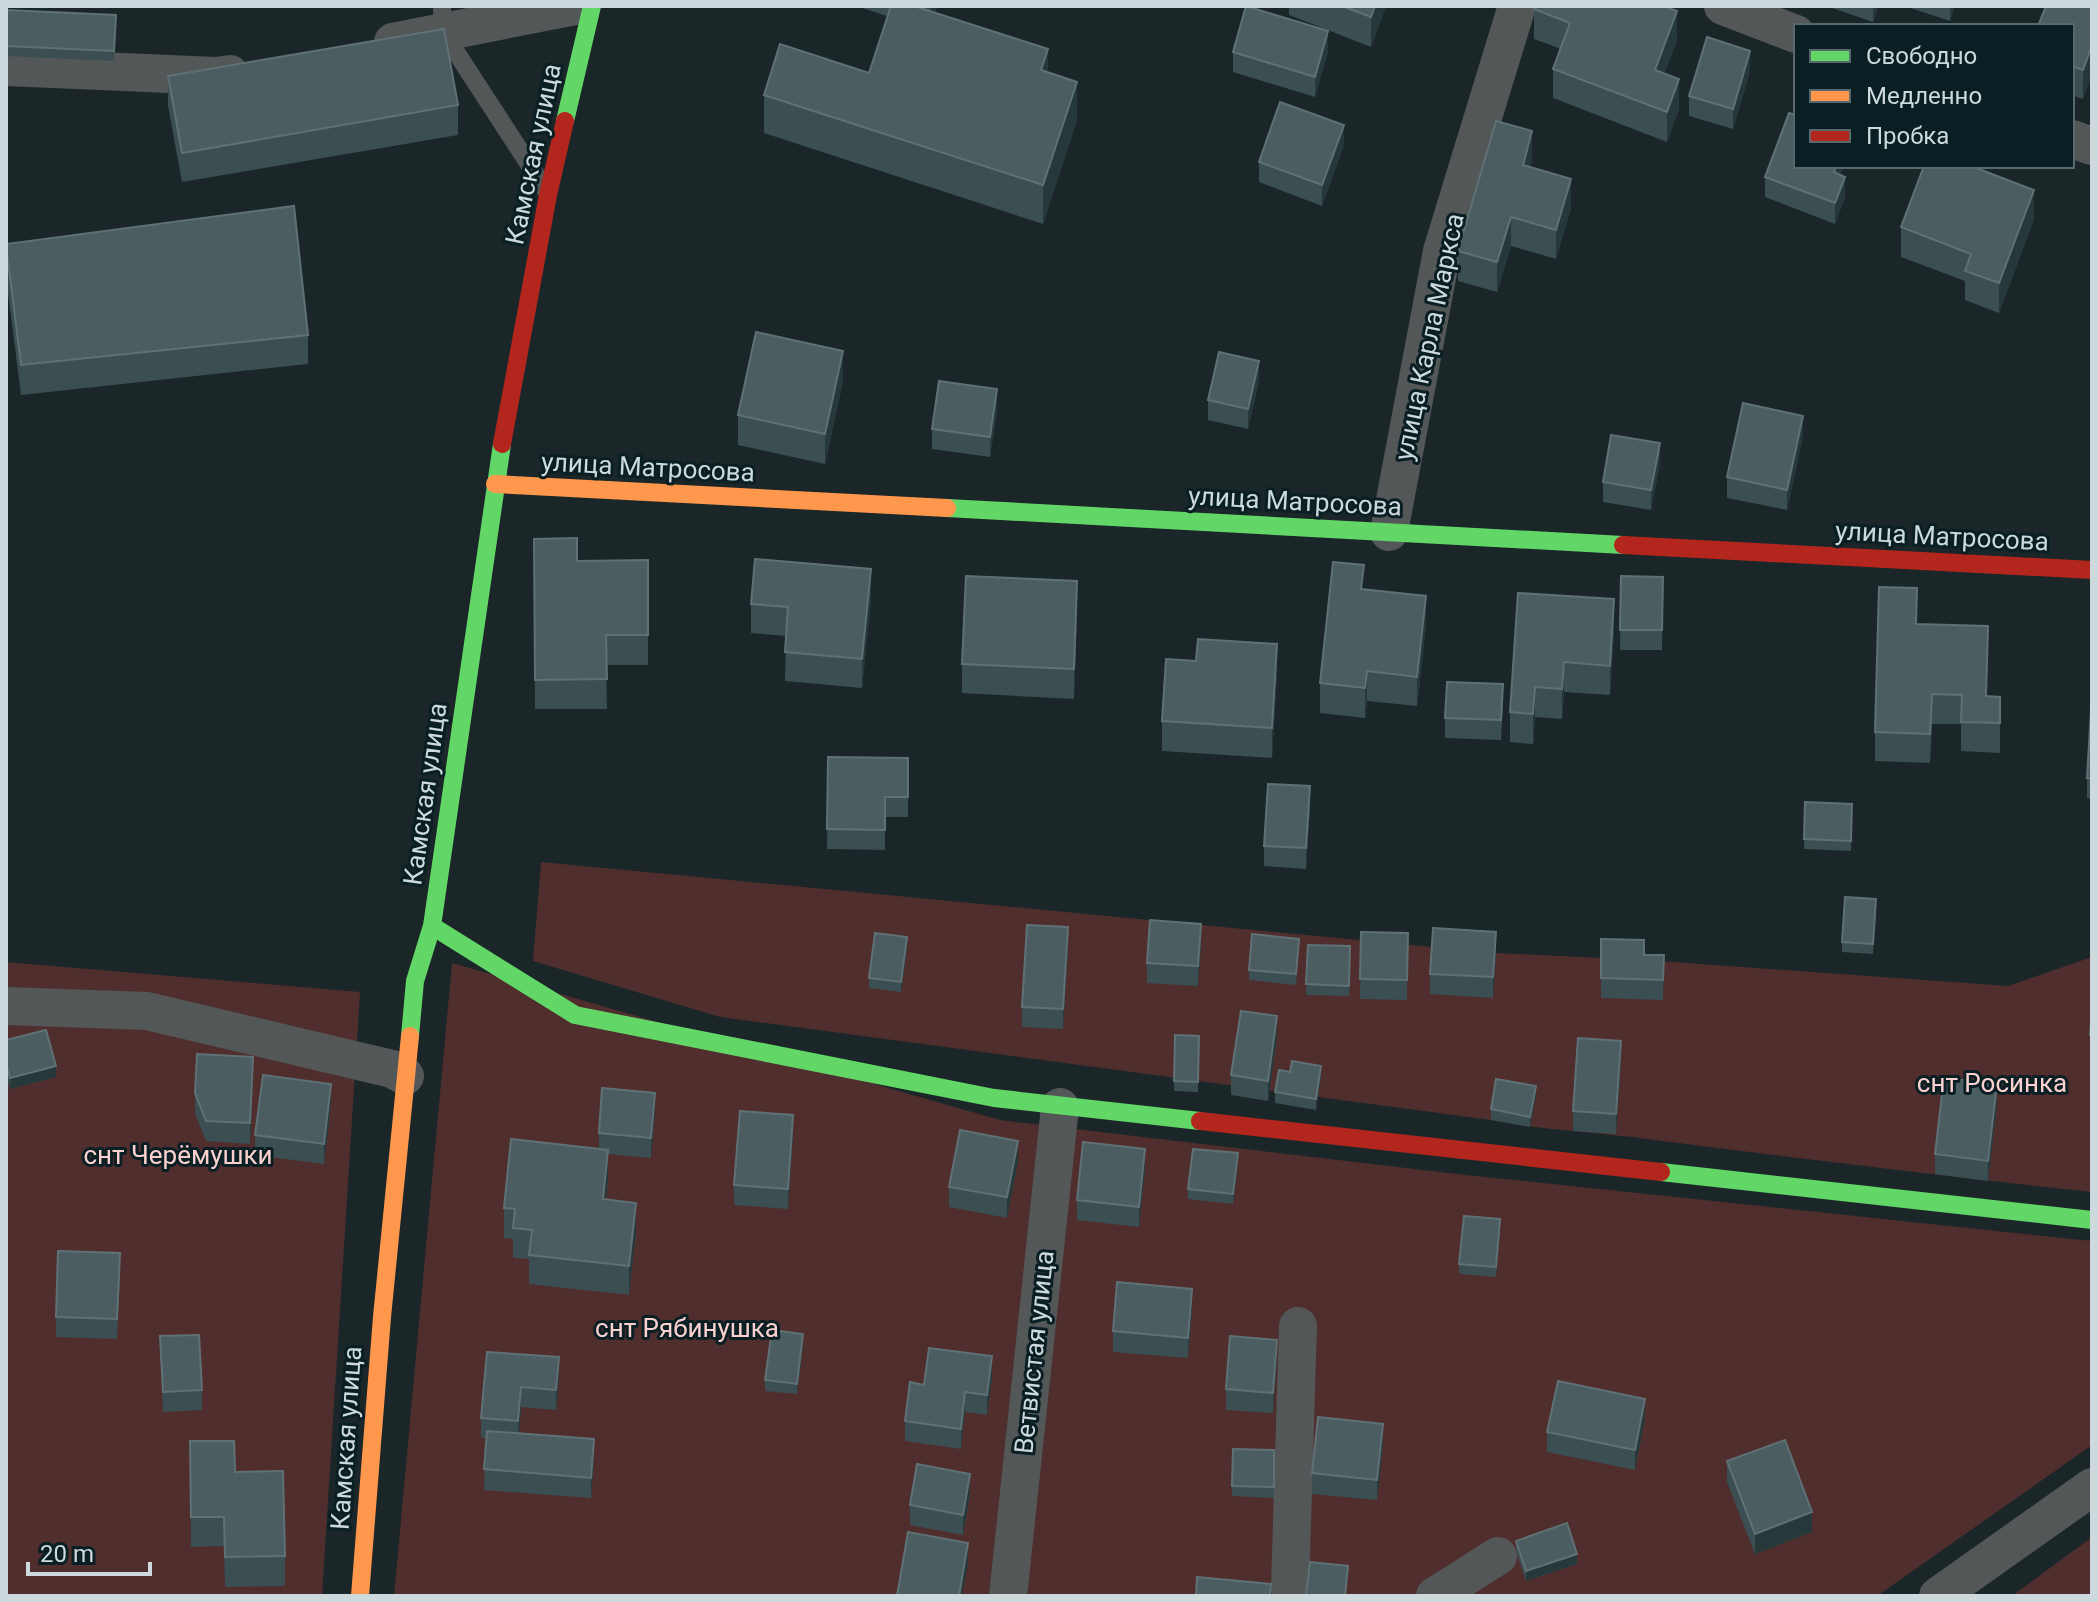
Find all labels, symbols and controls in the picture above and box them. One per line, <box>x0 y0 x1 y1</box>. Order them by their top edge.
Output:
legend <box>1794 24 2074 168</box>
text: Свободно <box>1866 42 1977 70</box>
street label: Камская улица <box>499 61 567 247</box>
text: Медленно <box>1866 82 1982 110</box>
text: Пробка <box>1866 122 1949 150</box>
street label: улица Карла Маркса <box>1388 211 1470 463</box>
street label: улица Матросова <box>540 446 756 488</box>
street label: улица Матросова <box>1187 480 1403 522</box>
street label: улица Матросова <box>1834 515 2050 557</box>
street label: Камская улица <box>397 701 453 887</box>
park label: снт Росинка <box>1917 1068 2067 1098</box>
park label: снт Черёмушки <box>83 1140 273 1170</box>
street label: Ветвистая улица <box>1008 1249 1060 1455</box>
park label: снт Рябинушка <box>595 1313 779 1343</box>
street label: Камская улица <box>325 1345 367 1531</box>
scale bar <box>28 1526 150 1576</box>
text: 20 m <box>40 1540 94 1568</box>

